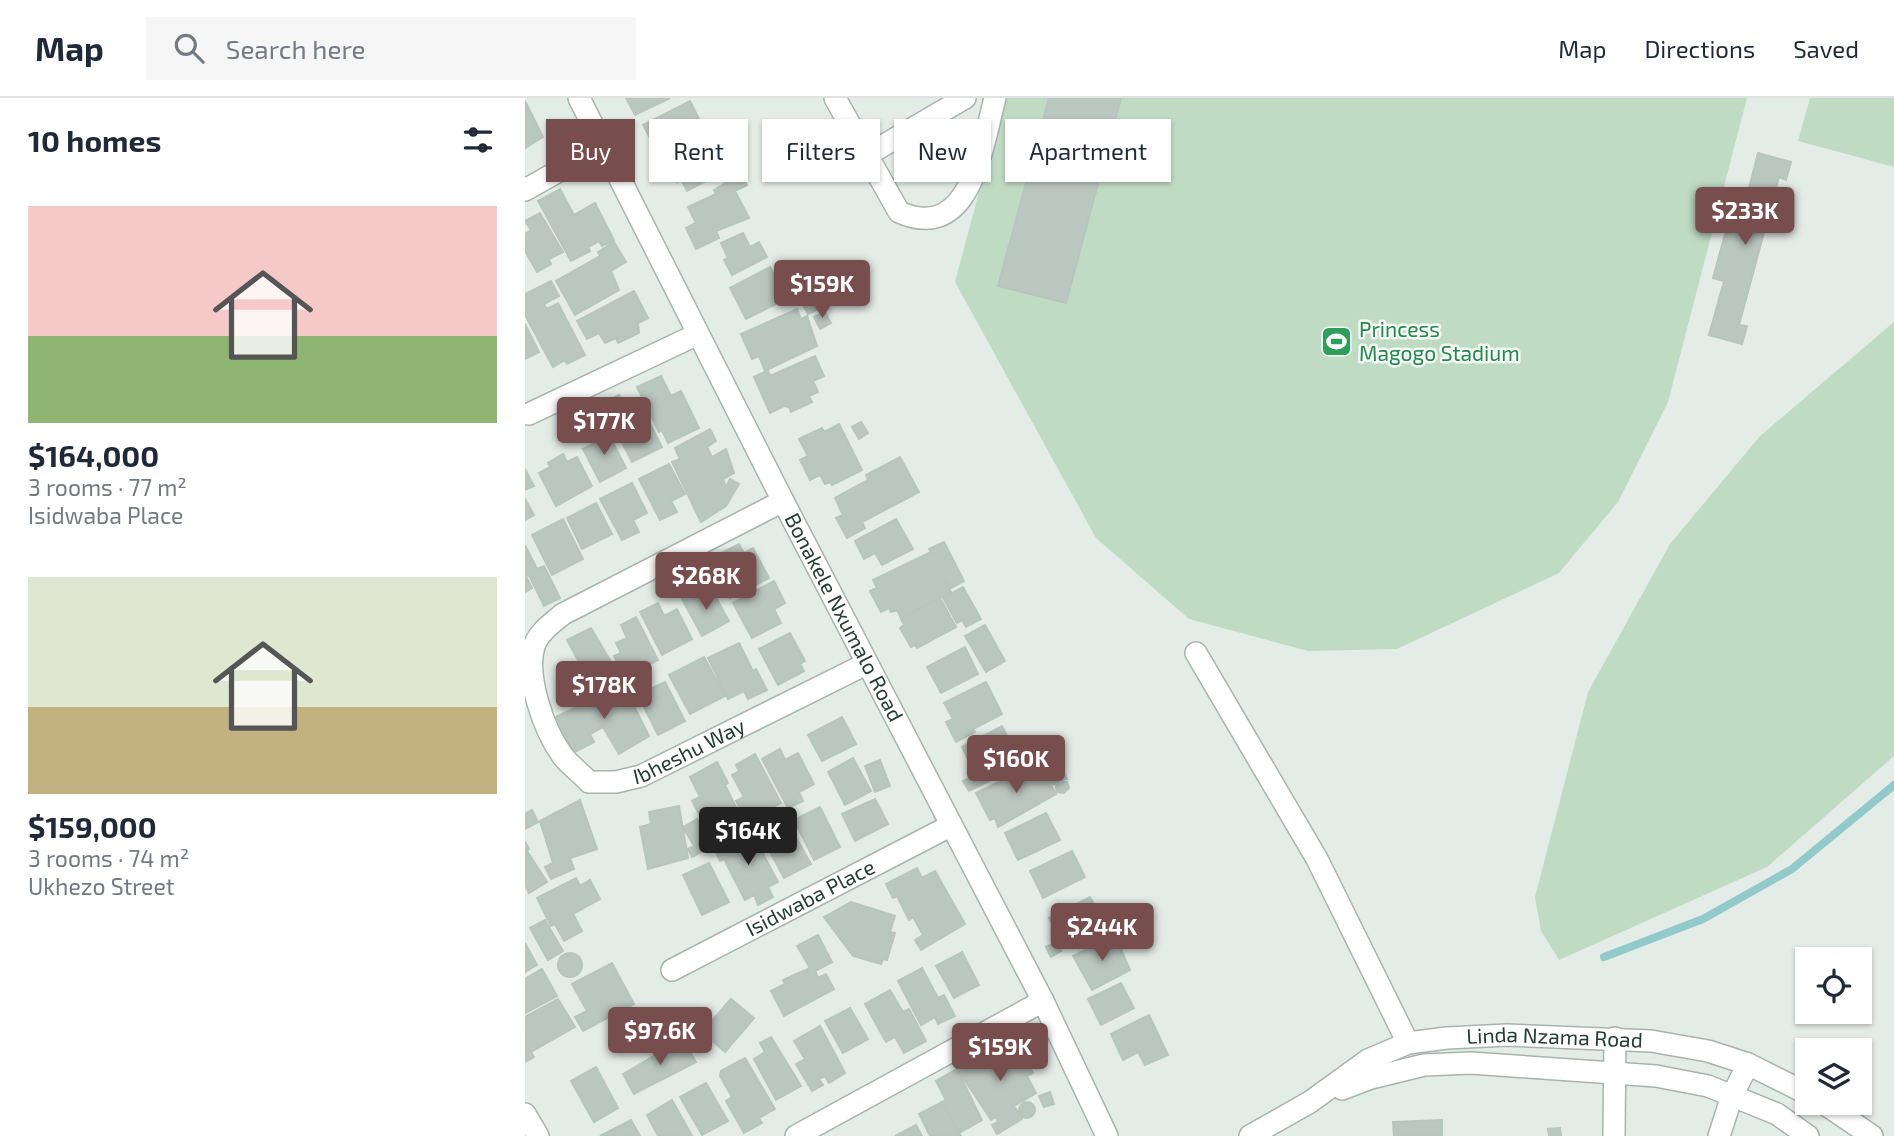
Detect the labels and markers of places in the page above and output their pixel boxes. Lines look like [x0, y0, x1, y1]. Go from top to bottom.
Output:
pin: $233K [1696, 188, 1794, 247]
pin: $159K [773, 260, 871, 320]
place label: Princess Magogo Stadium [1359, 316, 1520, 365]
sports icon: Princess Magogo Stadium [1319, 325, 1353, 359]
pin: $177K [555, 398, 653, 457]
pin: $268K [657, 552, 755, 612]
pin: $178K [555, 662, 653, 721]
pin: $160K [967, 736, 1065, 795]
pin: $164K [699, 808, 797, 867]
pin: $244K [1053, 904, 1151, 963]
pin: $97.6K [603, 1007, 717, 1067]
pin: $159K [951, 1024, 1049, 1083]

